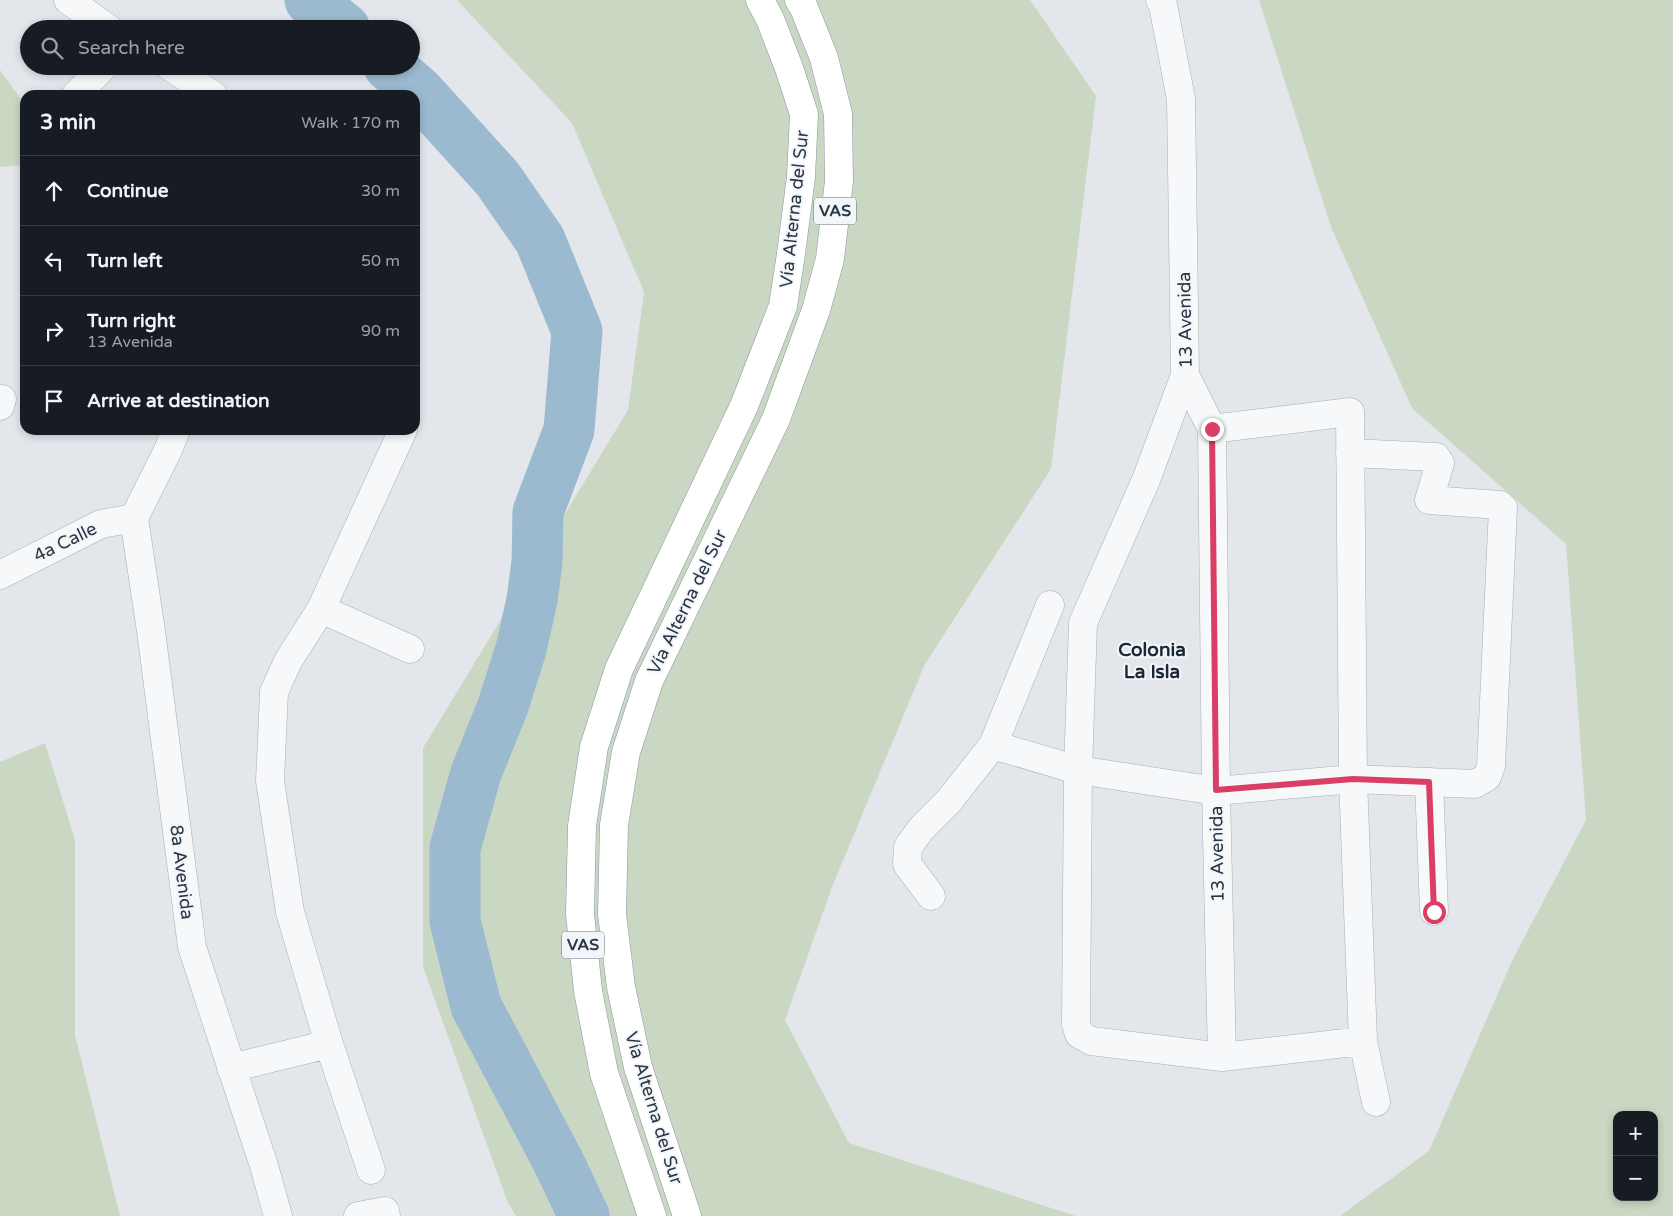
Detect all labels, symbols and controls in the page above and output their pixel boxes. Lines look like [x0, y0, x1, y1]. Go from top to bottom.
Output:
search box [20, 20, 420, 75]
icon: search [38, 34, 66, 62]
text: Search here [78, 37, 185, 59]
text: 3 min [40, 110, 96, 135]
text: Walk · 170 m [301, 113, 400, 133]
street label: Vía Alterna del Sur [775, 129, 813, 289]
icon: ahead [40, 177, 68, 205]
text: Continue [87, 180, 169, 202]
text: 30 m [361, 181, 400, 201]
road number: VAS [814, 198, 856, 225]
icon: left [40, 247, 68, 275]
text: Turn left [87, 250, 163, 272]
text: 50 m [361, 251, 400, 271]
street label: 13 Avenida [1173, 272, 1197, 368]
text: Turn right [87, 310, 175, 332]
icon: right [40, 317, 68, 345]
text: 90 m [361, 321, 400, 341]
text: 13 Avenida [87, 332, 173, 352]
icon: arrive [40, 387, 68, 415]
text: Arrive at destination [87, 390, 270, 412]
route end [1201, 418, 1224, 441]
street label: 4a Calle [30, 517, 100, 567]
street label: Vía Alterna del Sur [642, 526, 732, 678]
district label: Colonia La Isla [1118, 639, 1186, 683]
street label: 13 Avenida [1205, 806, 1229, 902]
street label: 8a Avenida [165, 823, 199, 921]
route start [1423, 901, 1446, 924]
road number: VAS [562, 932, 604, 958]
street label: Vía Alterna del Sur [620, 1029, 688, 1187]
map controls [1613, 1111, 1658, 1201]
button: + [1613, 1111, 1658, 1156]
button: − [1613, 1156, 1658, 1201]

